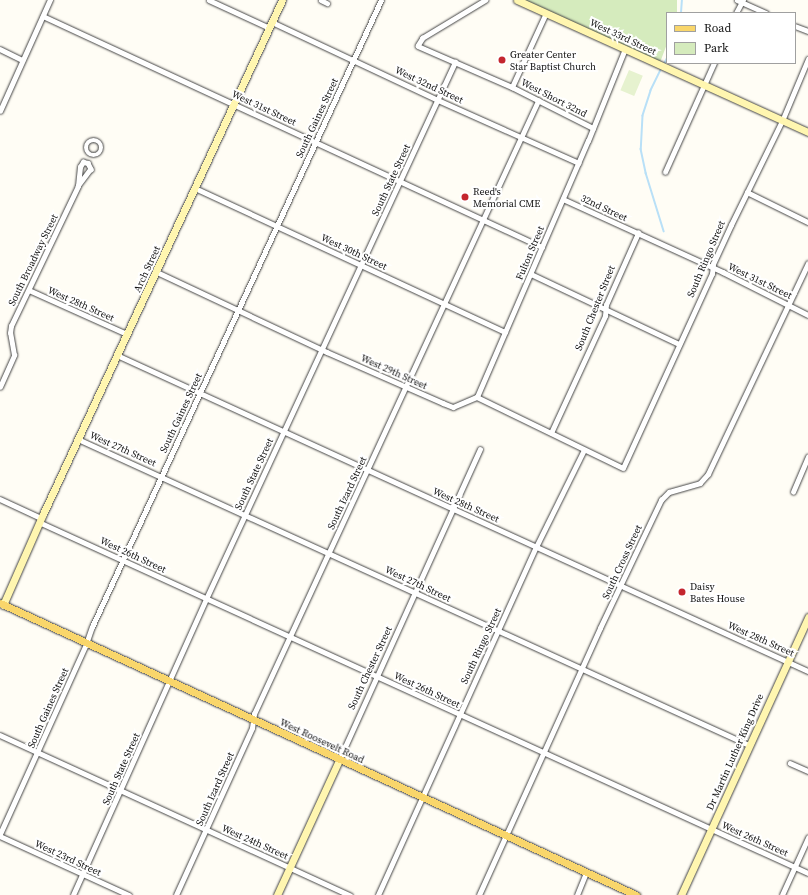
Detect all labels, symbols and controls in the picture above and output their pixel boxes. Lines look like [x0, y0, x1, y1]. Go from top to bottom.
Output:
legend [666, 12, 796, 64]
street label: West 33rd Street [588, 16, 658, 58]
text: Road [704, 20, 731, 36]
text: Park [704, 40, 729, 56]
place label: Greater Center Star Baptist Church [510, 48, 596, 72]
marker: Greater Center Star Baptist Church [497, 55, 507, 65]
street label: West 32nd Street [393, 64, 465, 106]
street label: South Gaines Street [293, 76, 341, 160]
street label: West Short 32nd [519, 76, 589, 120]
street label: West 31st Street [230, 88, 298, 128]
street label: South State Street [369, 142, 413, 218]
place label: Reed's Memorial CME [473, 185, 540, 208]
marker: Reed's Memorial CME [460, 192, 470, 202]
street label: 32nd Street [579, 192, 629, 224]
street label: South Broadway Street [6, 212, 60, 308]
street label: South Ringo Street [684, 219, 728, 299]
street label: Fulton Street [513, 224, 547, 282]
street label: West 30th Street [319, 231, 389, 273]
street label: Arch Street [131, 244, 163, 294]
street label: West 31st Street [726, 260, 794, 302]
street label: South Chester Street [572, 264, 618, 352]
street label: West 28th Street [46, 284, 116, 324]
street label: West 29th Street [359, 352, 429, 392]
street label: South Gaines Street [157, 371, 205, 455]
street label: West 27th Street [88, 429, 158, 469]
street label: South State Street [232, 436, 276, 512]
street label: South Izard Street [325, 455, 369, 531]
street label: West 28th Street [431, 485, 501, 525]
street label: South Cross Street [600, 523, 644, 601]
street label: West 26th Street [98, 534, 168, 576]
street label: West 27th Street [383, 563, 453, 605]
place label: Daisy Bates House [690, 580, 745, 604]
marker: Daisy Bates House [677, 587, 687, 597]
street label: South Ringo Street [458, 606, 504, 686]
street label: West 28th Street [726, 619, 796, 659]
street label: South Chester Street [345, 624, 395, 712]
street label: South Gaines Street [25, 666, 71, 750]
street label: West 26th Street [392, 669, 462, 711]
street label: Dr Martin Luther King Drive [704, 692, 766, 812]
street label: West Roosevelt Road [278, 716, 366, 766]
street label: South State Street [100, 731, 142, 807]
street label: South Izard Street [193, 750, 237, 828]
street label: West 26th Street [720, 819, 790, 859]
street label: West 24th Street [220, 822, 290, 862]
street label: West 23rd Street [33, 837, 103, 879]

